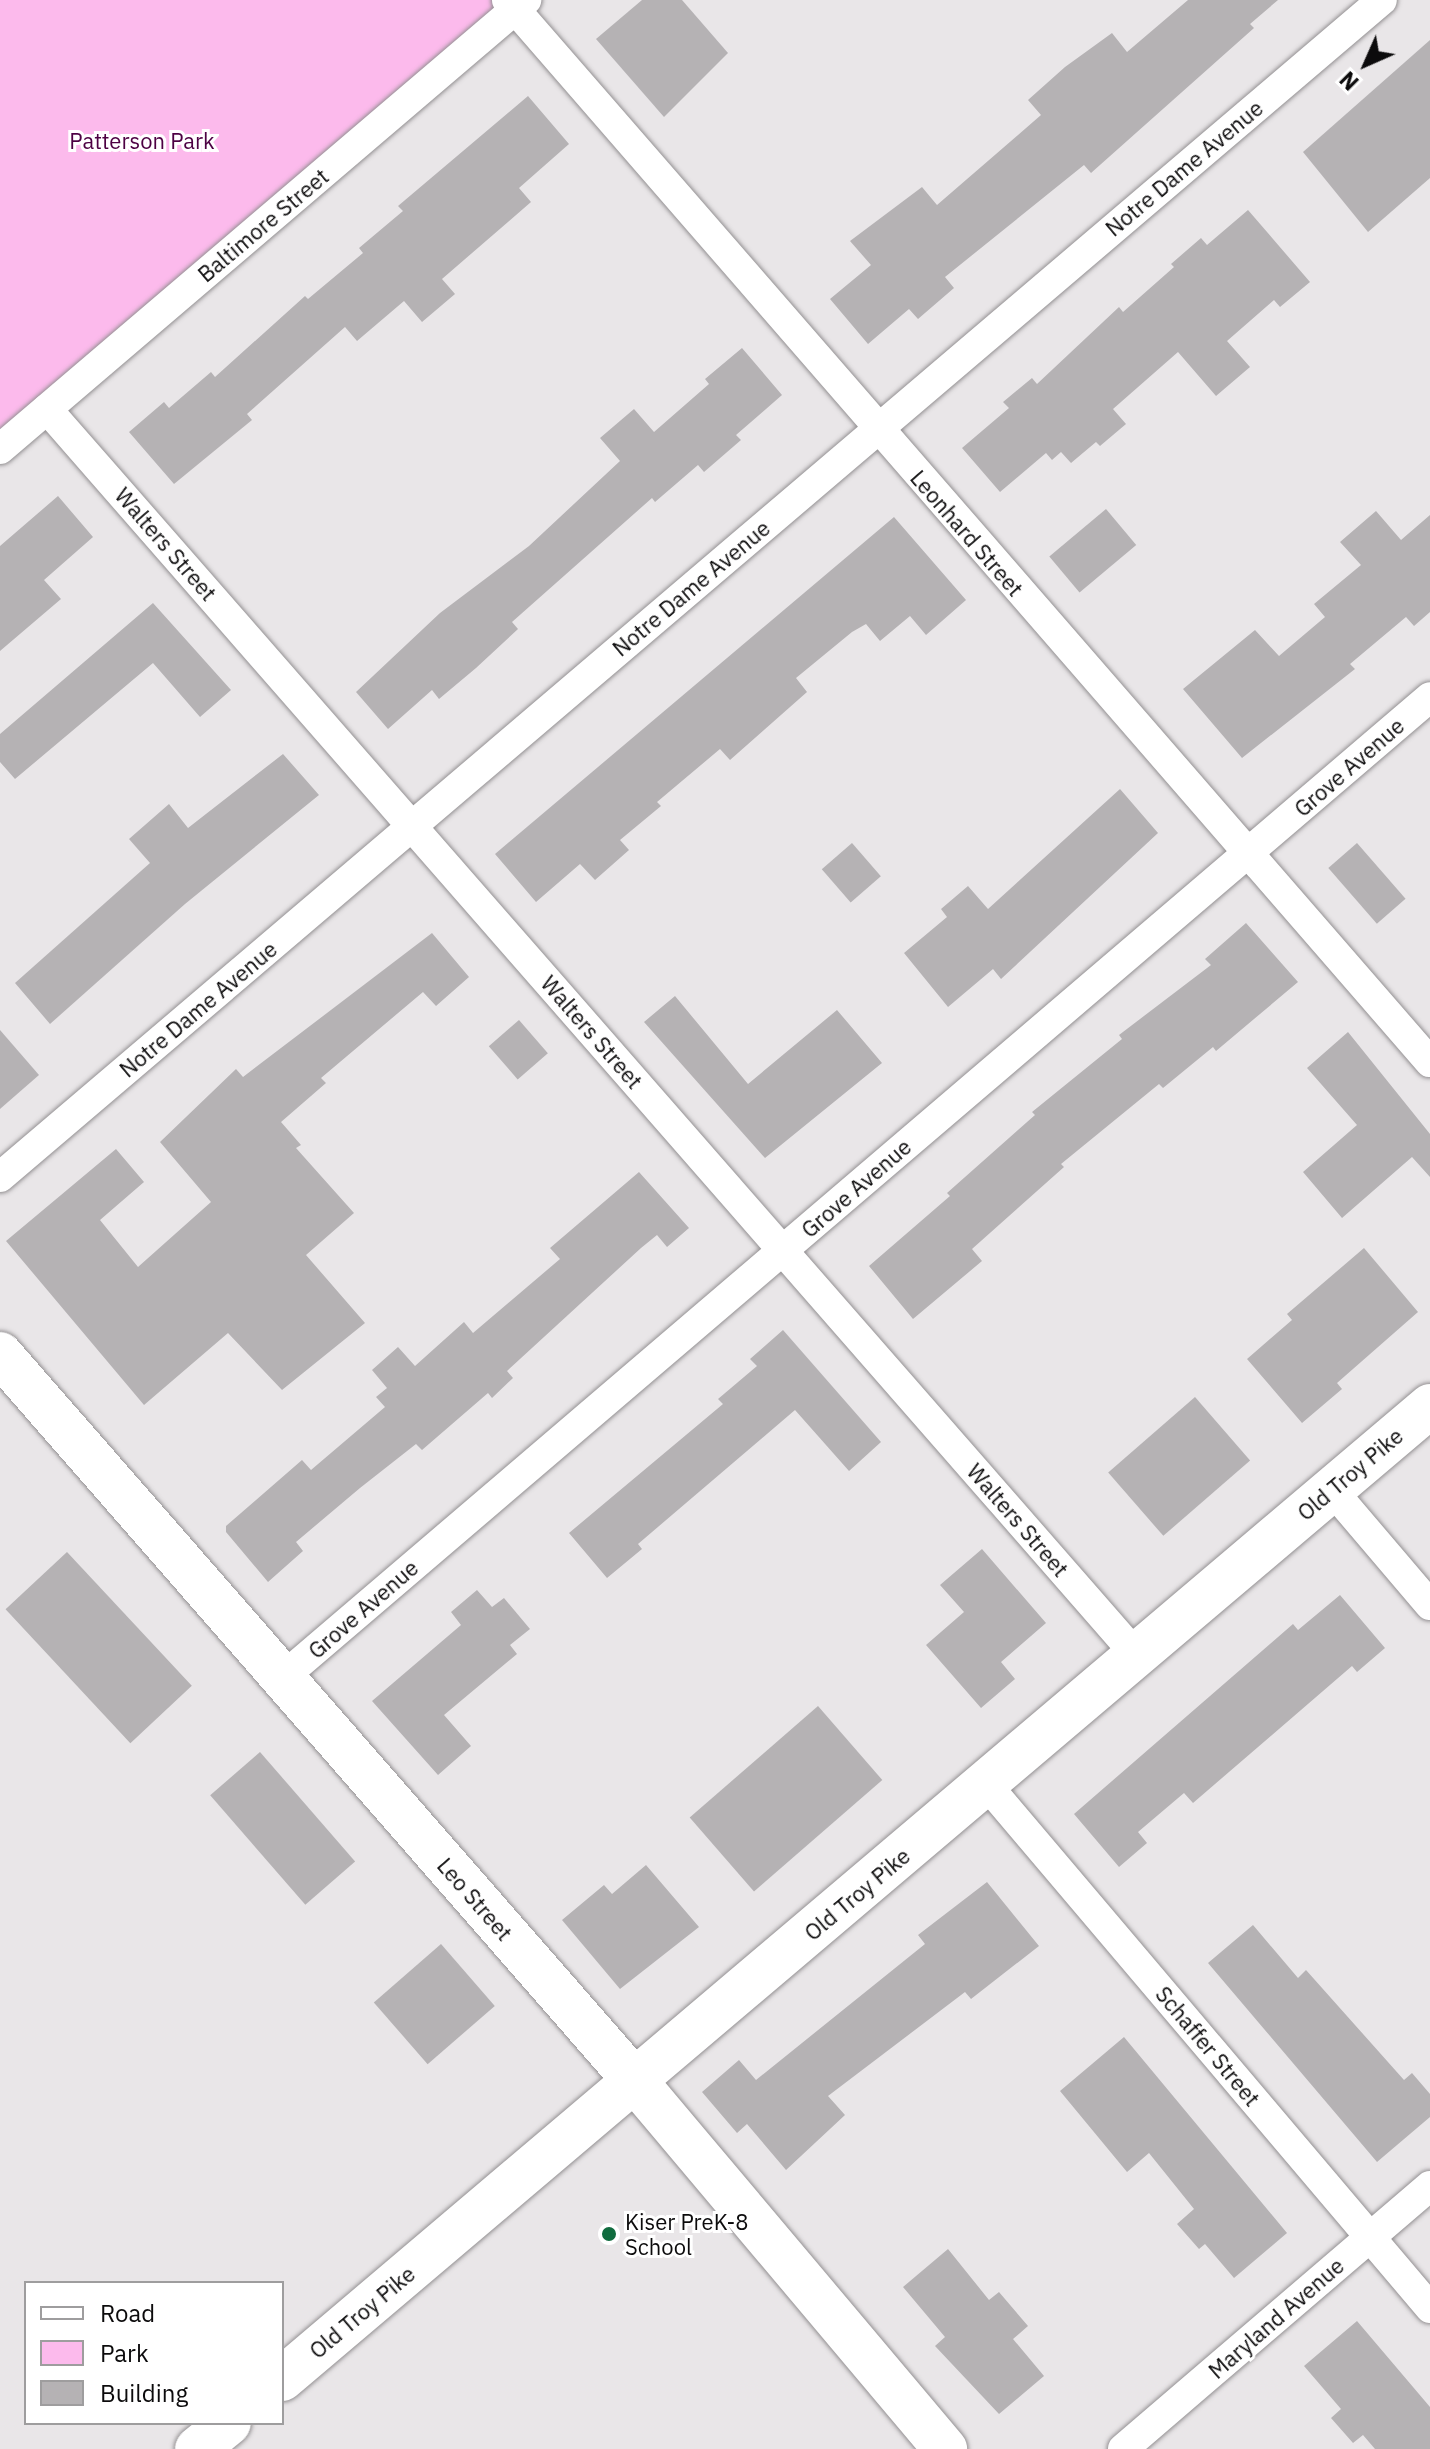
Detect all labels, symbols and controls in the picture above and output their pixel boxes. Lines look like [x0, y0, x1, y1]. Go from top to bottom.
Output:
north arrow [1326, 24, 1406, 104]
text: N [1333, 65, 1365, 97]
street label: Notre Dame Avenue [1100, 94, 1268, 242]
park label: Patterson Park [69, 128, 215, 154]
street label: Baltimore Street [192, 163, 334, 287]
street label: Leonhard Street [905, 465, 1029, 601]
street label: Walters Street [110, 482, 222, 606]
street label: Notre Dame Avenue [607, 514, 775, 662]
street label: Grove Avenue [1289, 712, 1409, 822]
street label: Notre Dame Avenue [114, 935, 282, 1083]
street label: Walters Street [536, 970, 648, 1094]
street label: Grove Avenue [796, 1133, 916, 1243]
street label: Old Troy Pike [1292, 1422, 1408, 1526]
street label: Walters Street [962, 1458, 1074, 1582]
street label: Grove Avenue [303, 1554, 423, 1664]
street label: Old Troy Pike [799, 1842, 915, 1946]
street label: Leo Street [432, 1852, 518, 1946]
street label: Schaffer Street [1150, 1981, 1266, 2111]
place label: Kiser PreK-8 School [625, 2208, 748, 2260]
marker: Kiser PreK-8 School [600, 2225, 618, 2243]
street label: Maryland Avenue [1203, 2252, 1349, 2384]
street label: Old Troy Pike [304, 2260, 420, 2364]
legend [24, 2281, 284, 2425]
text: Road [100, 2297, 155, 2329]
text: Park [100, 2337, 149, 2369]
text: Building [100, 2377, 188, 2409]

